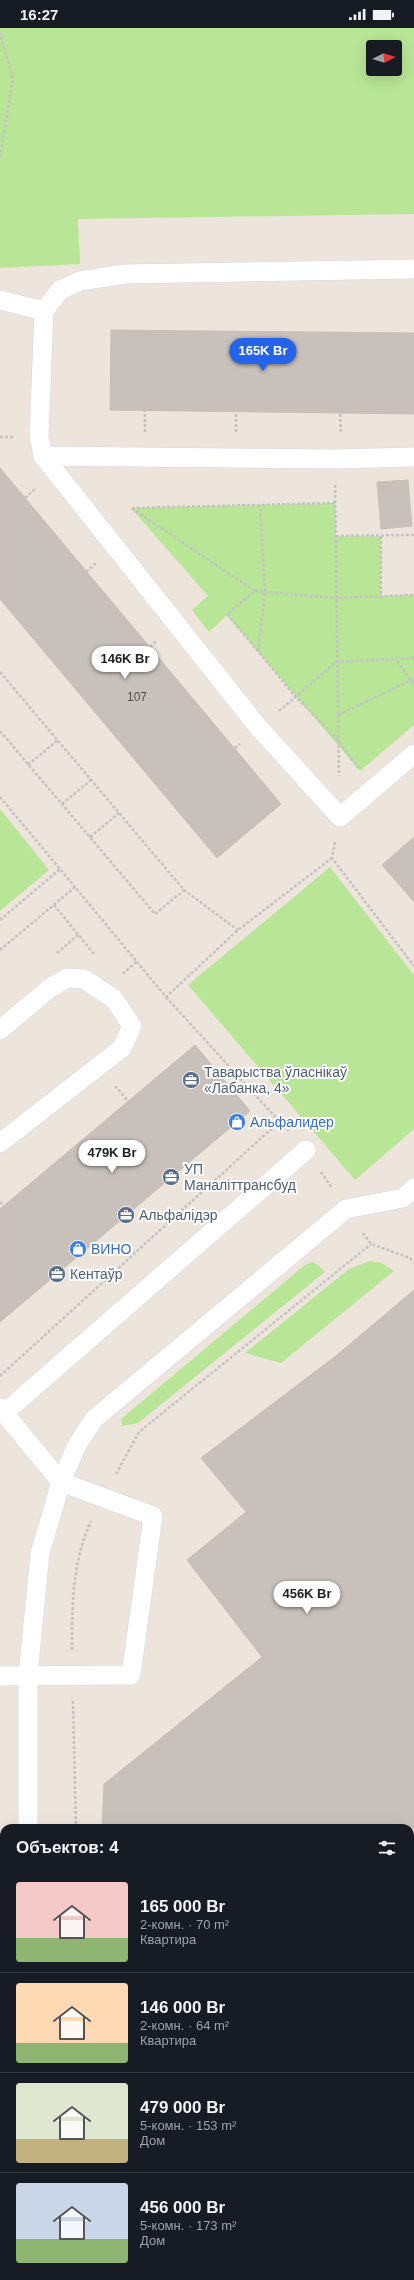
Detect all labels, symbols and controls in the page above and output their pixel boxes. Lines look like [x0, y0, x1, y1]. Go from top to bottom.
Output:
text: 16:27 [20, 6, 58, 23]
north arrow [366, 40, 402, 76]
map controls [366, 40, 402, 76]
pin: 165K Br [226, 338, 300, 372]
text: 165K Br [238, 343, 288, 358]
pin: 146K Br [88, 646, 162, 680]
text: 146K Br [100, 651, 150, 666]
house number: 107 [127, 690, 147, 704]
place label: Таварыства ўласнікаў «Лабанка, 4» [204, 1064, 347, 1096]
office icon: Таварыства ўласнікаў «Лабанка, 4» [181, 1070, 201, 1090]
shop icon: Альфалидер [227, 1112, 247, 1132]
place label: Альфалидер [250, 1114, 334, 1130]
pin: 479K Br [75, 1140, 149, 1174]
text: 479K Br [87, 1145, 137, 1160]
place label: УП Маналіттрансбуд [184, 1161, 296, 1193]
office icon: УП Маналіттрансбуд [161, 1167, 181, 1187]
office icon: Альфалідэр [116, 1205, 136, 1225]
place label: Альфалідэр [139, 1207, 218, 1223]
shop icon: ВИНО [68, 1239, 88, 1259]
place label: ВИНО [91, 1241, 132, 1257]
office icon: Кентаўр [47, 1264, 67, 1284]
place label: Кентаўр [70, 1266, 123, 1282]
pin: 456K Br [270, 1581, 344, 1615]
text: 456K Br [282, 1586, 332, 1601]
icon: filters [376, 1837, 398, 1859]
text: Объектов: 4 [16, 1838, 119, 1857]
text: 165 000 Br [140, 1897, 225, 1916]
icon: home [48, 1898, 96, 1946]
text: 2-комн. · 70 m² [140, 1917, 229, 1932]
text: Квартира [140, 1932, 196, 1947]
text: 146 000 Br [140, 1998, 225, 2017]
icon: home [48, 1999, 96, 2047]
text: 2-комн. · 64 m² [140, 2018, 229, 2033]
text: Квартира [140, 2033, 196, 2048]
text: 479 000 Br [140, 2098, 225, 2117]
icon: home [48, 2099, 96, 2147]
text: 5-комн. · 153 m² [140, 2118, 236, 2133]
text: Дом [140, 2133, 165, 2148]
text: 456 000 Br [140, 2198, 225, 2217]
icon: home [48, 2199, 96, 2247]
text: 5-комн. · 173 m² [140, 2218, 236, 2233]
text: Дом [140, 2233, 165, 2248]

